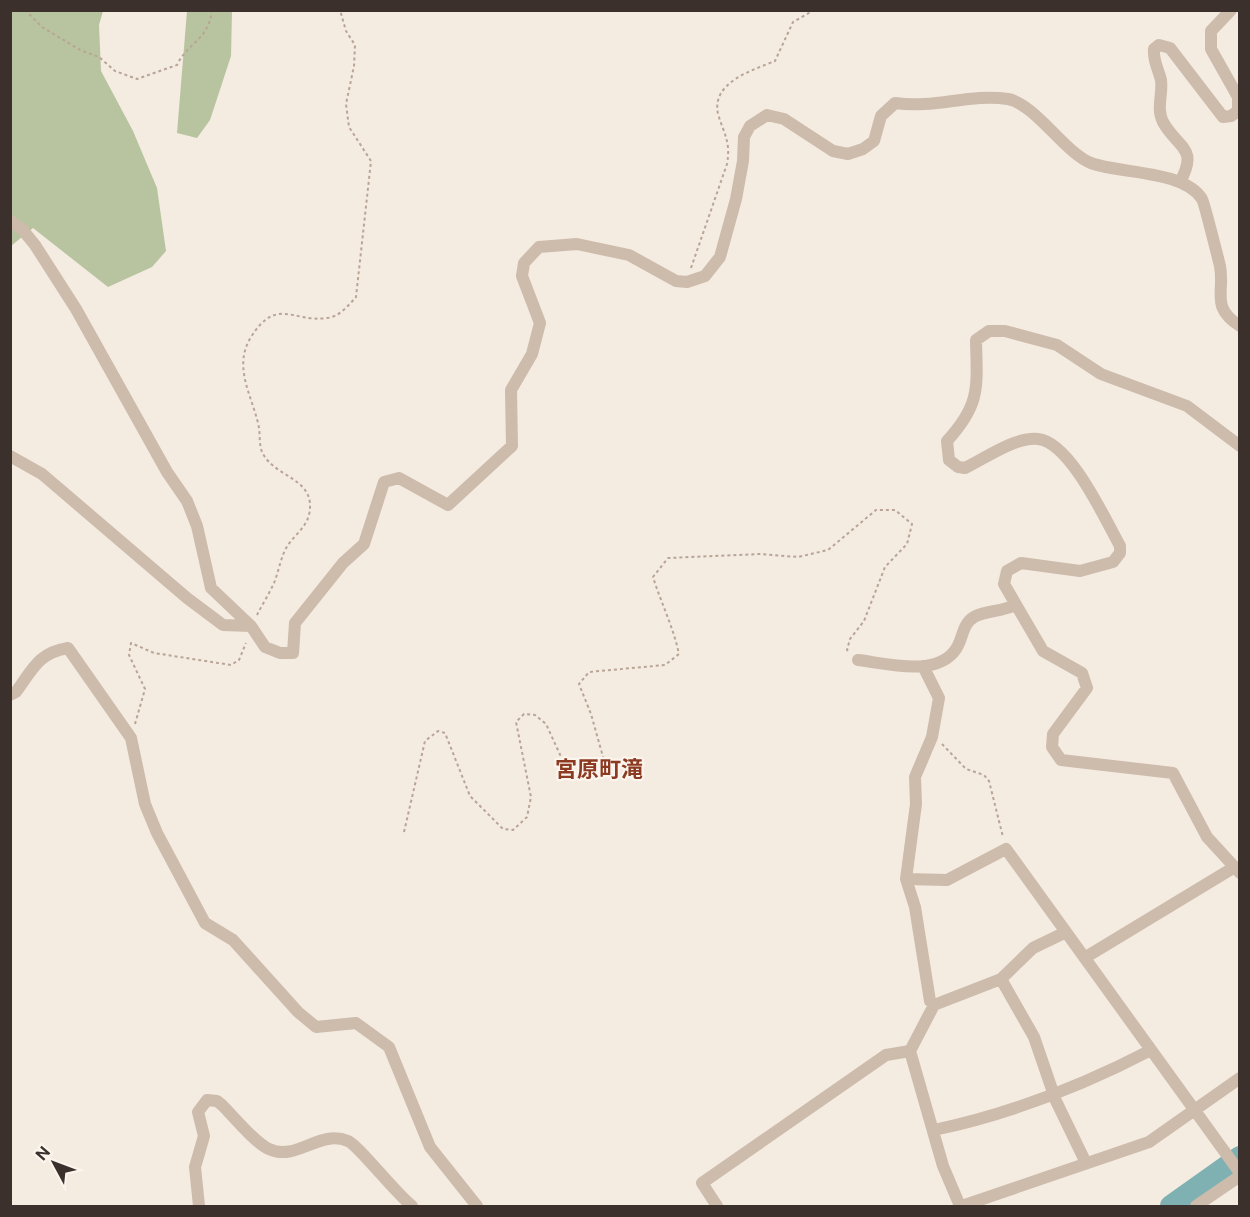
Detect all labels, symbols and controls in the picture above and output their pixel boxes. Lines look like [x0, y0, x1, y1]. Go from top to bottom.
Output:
district label: 宮原町滝 [555, 756, 643, 782]
north arrow [24, 1133, 84, 1193]
text: N [32, 1143, 54, 1164]

